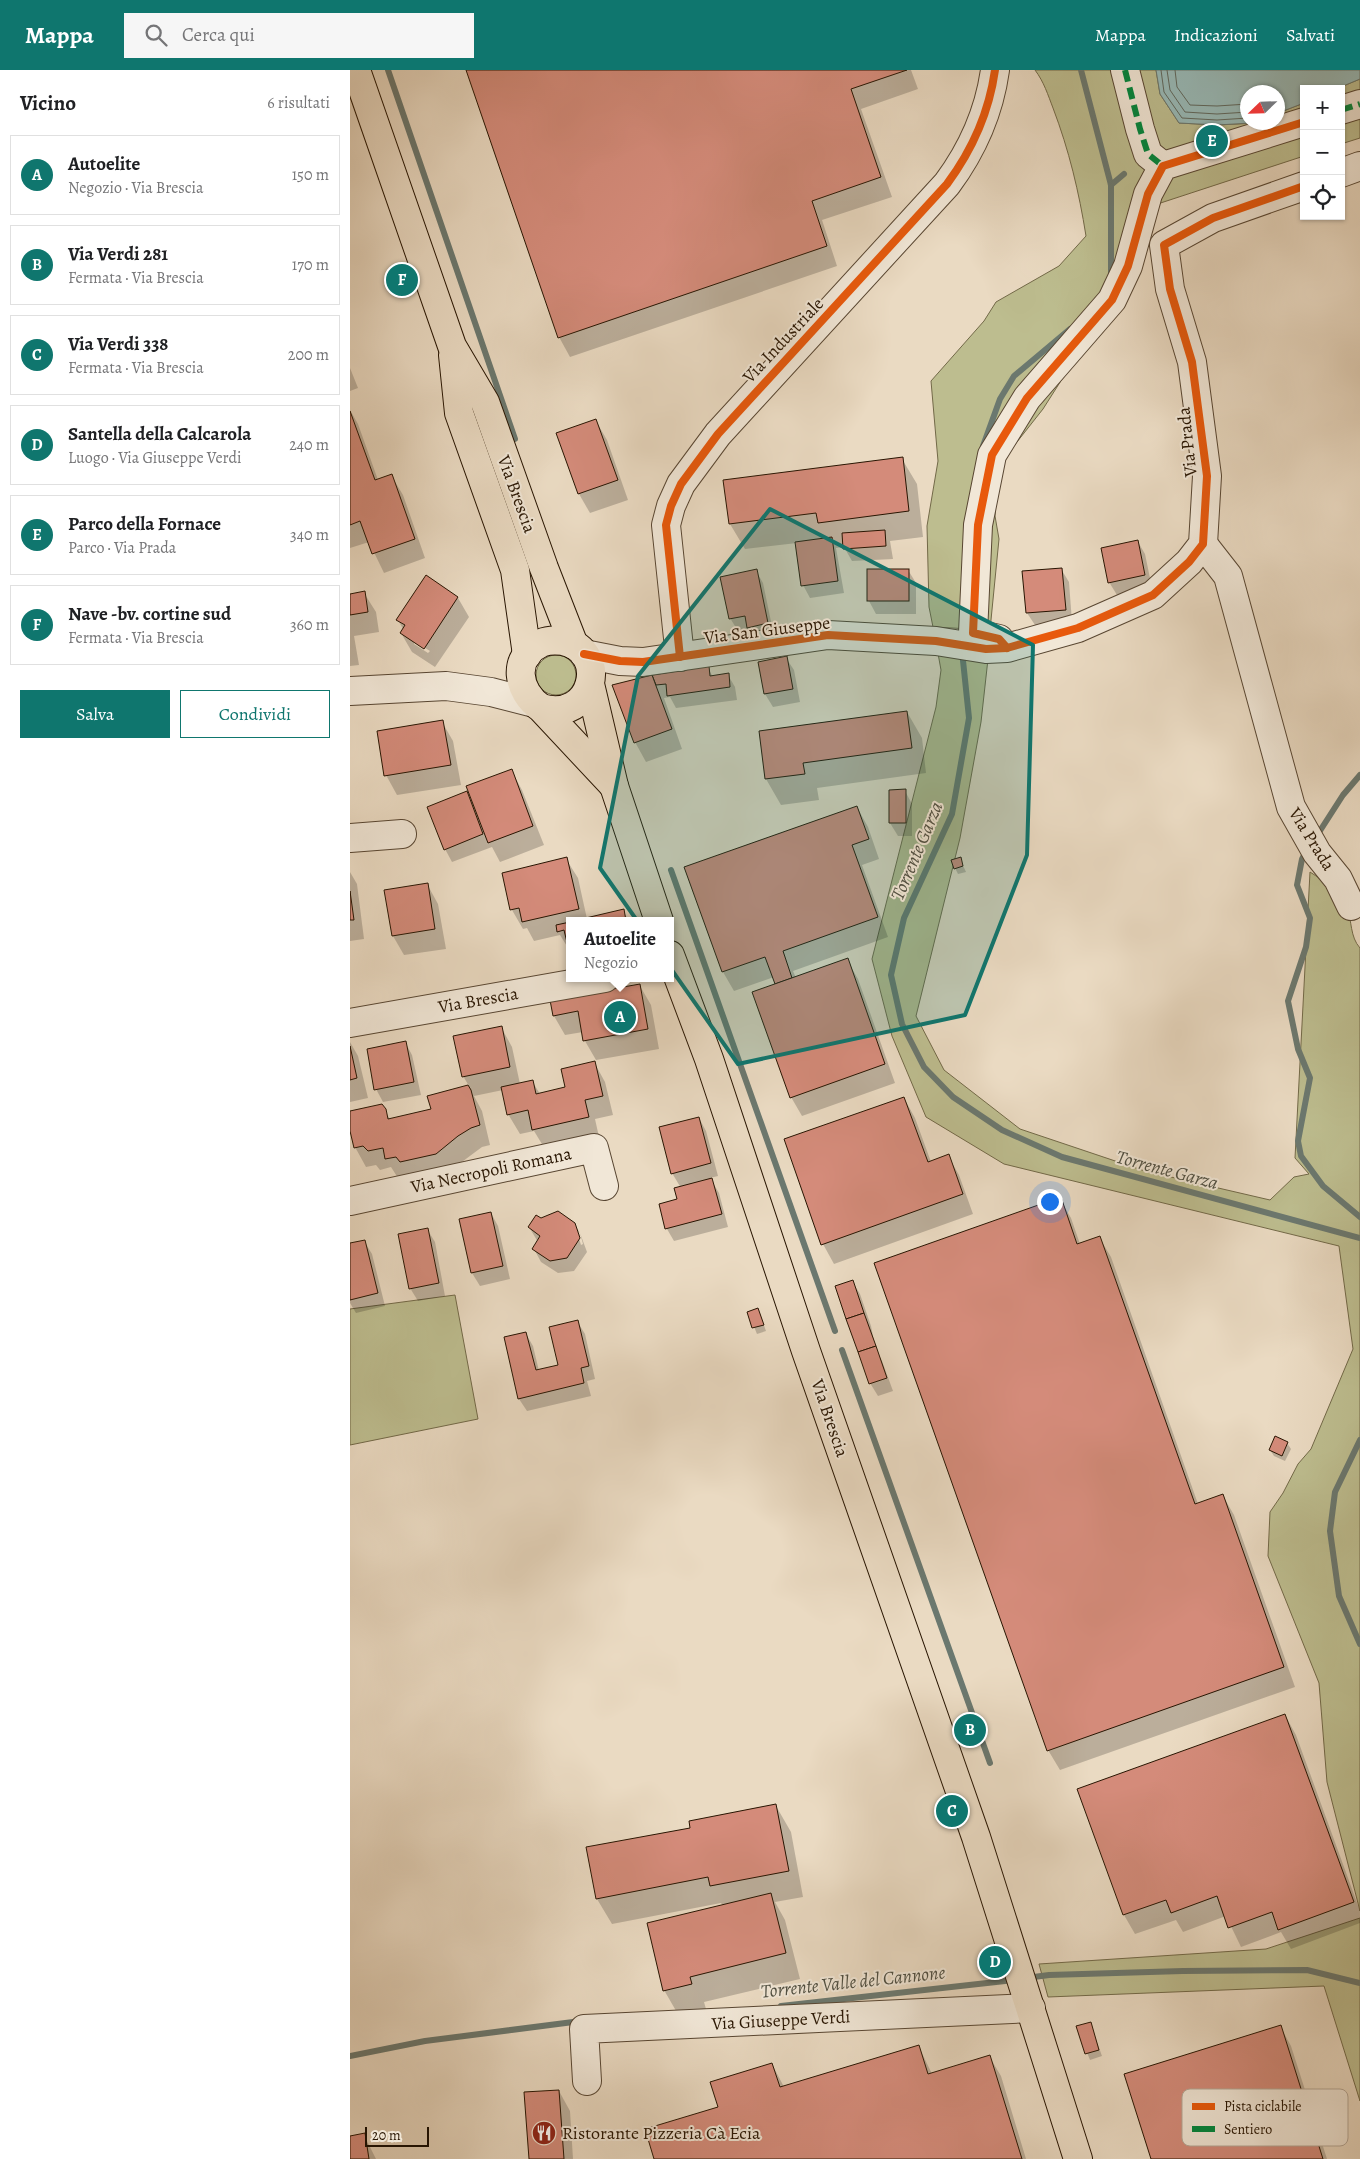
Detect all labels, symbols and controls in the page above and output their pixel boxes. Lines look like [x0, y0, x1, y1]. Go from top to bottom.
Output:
search box [124, 13, 474, 58]
text: Mappa [25, 19, 94, 51]
icon: search [142, 21, 170, 49]
text: Cerca qui [182, 22, 255, 48]
text: Mappa [1095, 23, 1146, 47]
text: Indicazioni [1174, 23, 1258, 47]
text: Salvati [1286, 23, 1335, 47]
north arrow [1240, 85, 1285, 130]
map controls [1300, 85, 1345, 220]
button: + [1300, 85, 1345, 130]
text: Vicino [20, 89, 76, 117]
text: 6 risultati [267, 92, 330, 114]
pin: E [1196, 122, 1228, 160]
button: − [1300, 130, 1345, 175]
text: Autoelite [68, 151, 140, 177]
text: A [32, 164, 42, 186]
text: 150 m [292, 164, 329, 186]
button: locate [1300, 175, 1345, 220]
text: Negozio · Via Brescia [68, 177, 204, 199]
text: Via Verdi 281 [68, 241, 168, 267]
text: B [32, 254, 42, 276]
text: 170 m [292, 254, 329, 276]
pin: F [386, 261, 418, 299]
text: Fermata · Via Brescia [68, 267, 204, 289]
street label: Via Industriale [736, 292, 829, 389]
text: Via Verdi 338 [68, 331, 168, 357]
text: C [32, 344, 42, 366]
text: 200 m [288, 344, 329, 366]
text: Fermata · Via Brescia [68, 357, 204, 379]
street label: Via Prada [1171, 405, 1203, 479]
text: Santella della Calcarola [68, 421, 251, 447]
text: D [31, 434, 43, 456]
text: 240 m [289, 434, 329, 456]
text: Luogo · Via Giuseppe Verdi [68, 447, 242, 469]
street label: Via Brescia [492, 451, 542, 537]
text: Parco della Fornace [68, 511, 221, 537]
text: E [32, 524, 42, 546]
text: 340 m [290, 524, 329, 546]
text: Parco · Via Prada [68, 537, 176, 559]
text: Nave -bv. cortine sud [68, 601, 231, 627]
street label: Via San Giuseppe [701, 610, 832, 650]
text: F [33, 614, 41, 636]
text: 360 m [290, 614, 329, 636]
text: Fermata · Via Brescia [68, 627, 204, 649]
button: Salva [20, 690, 170, 738]
button: Condividi [180, 690, 330, 738]
water label: Torrente Garza [885, 798, 949, 904]
street label: Via Prada [1283, 802, 1341, 876]
popup [566, 917, 674, 982]
text: Autoelite [584, 926, 656, 952]
text: Negozio [584, 952, 638, 974]
street label: Via Brescia [435, 981, 521, 1019]
pin: A [604, 998, 636, 1036]
street label: Via Necropoli Romana [407, 1141, 574, 1199]
water label: Torrente Garza [1113, 1144, 1221, 1196]
your location [1037, 1189, 1063, 1215]
street label: Via Brescia [805, 1375, 855, 1461]
pin: B [954, 1711, 986, 1749]
pin: C [936, 1792, 968, 1830]
pin: D [979, 1943, 1011, 1981]
water label: Torrente Valle del Cannone [760, 1959, 947, 2005]
street label: Via Giuseppe Verdi [710, 2004, 851, 2036]
legend [1182, 2089, 1348, 2146]
text: Pista ciclabile [1224, 2097, 1302, 2116]
restaurant icon: Ristorante Pizzeria Cà Ecia [531, 2120, 557, 2146]
text: Sentiero [1224, 2120, 1272, 2139]
place label: Ristorante Pizzeria Cà Ecia [562, 2121, 761, 2145]
scale bar [365, 2124, 429, 2147]
text: 20 m [372, 2126, 401, 2145]

